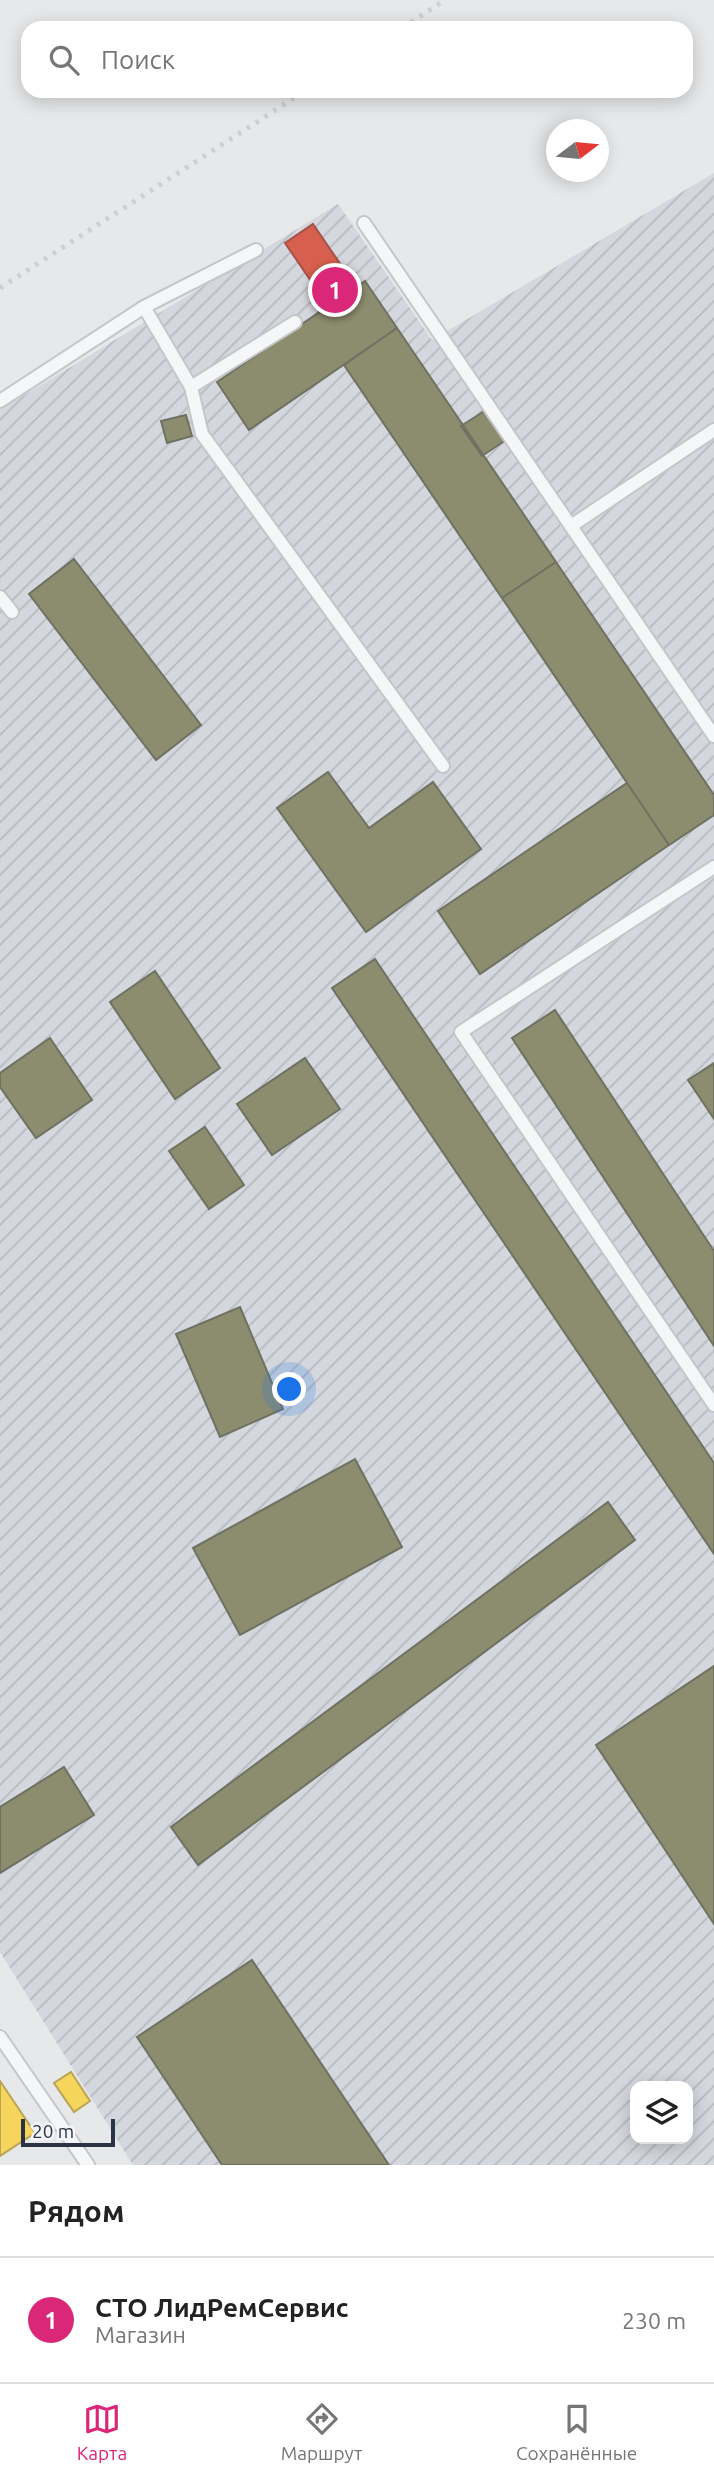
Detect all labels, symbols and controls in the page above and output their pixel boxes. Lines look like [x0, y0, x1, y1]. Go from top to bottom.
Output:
search box [21, 21, 693, 98]
icon: search [45, 41, 83, 79]
text: Поиск [101, 45, 175, 74]
north arrow [546, 119, 609, 182]
pin: 1 [312, 264, 358, 316]
your location [272, 1372, 306, 1406]
map controls [630, 2081, 693, 2144]
button: layers [630, 2081, 693, 2144]
scale bar [21, 2116, 116, 2148]
text: 20 m [32, 2120, 74, 2142]
text: Рядом [28, 2194, 124, 2228]
text: СТО ЛидРемСервис [95, 2293, 349, 2322]
text: 1 [45, 2308, 57, 2333]
text: 230 m [622, 2308, 686, 2333]
text: Магазин [95, 2322, 186, 2347]
tab: Карта [77, 2400, 127, 2464]
tab: Маршрут [281, 2400, 363, 2464]
tab: Сохранённые [516, 2400, 637, 2464]

